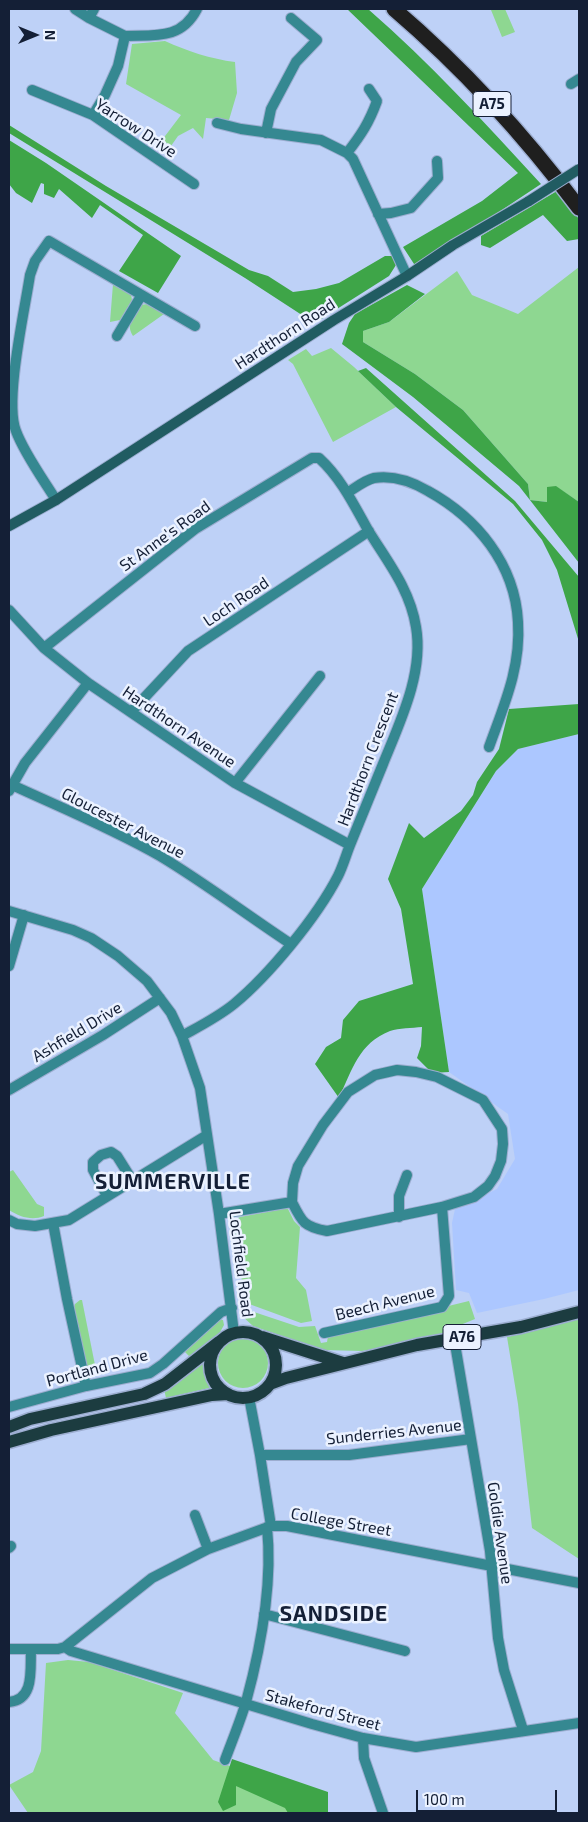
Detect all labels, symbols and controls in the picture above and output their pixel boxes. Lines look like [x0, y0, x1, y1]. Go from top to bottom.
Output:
north arrow [10, 10, 60, 60]
text: N [42, 30, 59, 40]
road number: A75 [473, 92, 511, 116]
street label: Yarrow Drive [92, 95, 180, 161]
street label: Hardthorn Road [231, 294, 339, 374]
street label: St Anne's Road [116, 497, 214, 575]
street label: Loch Road [200, 573, 272, 631]
street label: Hardthorn Avenue [119, 682, 239, 772]
street label: Hardthorn Crescent [334, 689, 402, 829]
street label: Gloucester Avenue [58, 784, 188, 862]
street label: Ashfield Drive [29, 998, 125, 1066]
district label: SUMMERVILLE [94, 1169, 252, 1195]
street label: Lochfield Road [225, 1210, 257, 1318]
street label: Beech Avenue [333, 1281, 437, 1325]
road number: A76 [443, 1324, 481, 1350]
street label: Portland Drive [44, 1345, 150, 1391]
street label: Sunderries Avenue [325, 1415, 463, 1449]
street label: Goldie Avenue [483, 1481, 517, 1585]
street label: College Street [289, 1504, 393, 1540]
district label: SANDSIDE [279, 1601, 389, 1627]
street label: Stakeford Street [263, 1685, 383, 1735]
scale bar [418, 1780, 559, 1812]
text: 100 m [424, 1790, 465, 1808]

